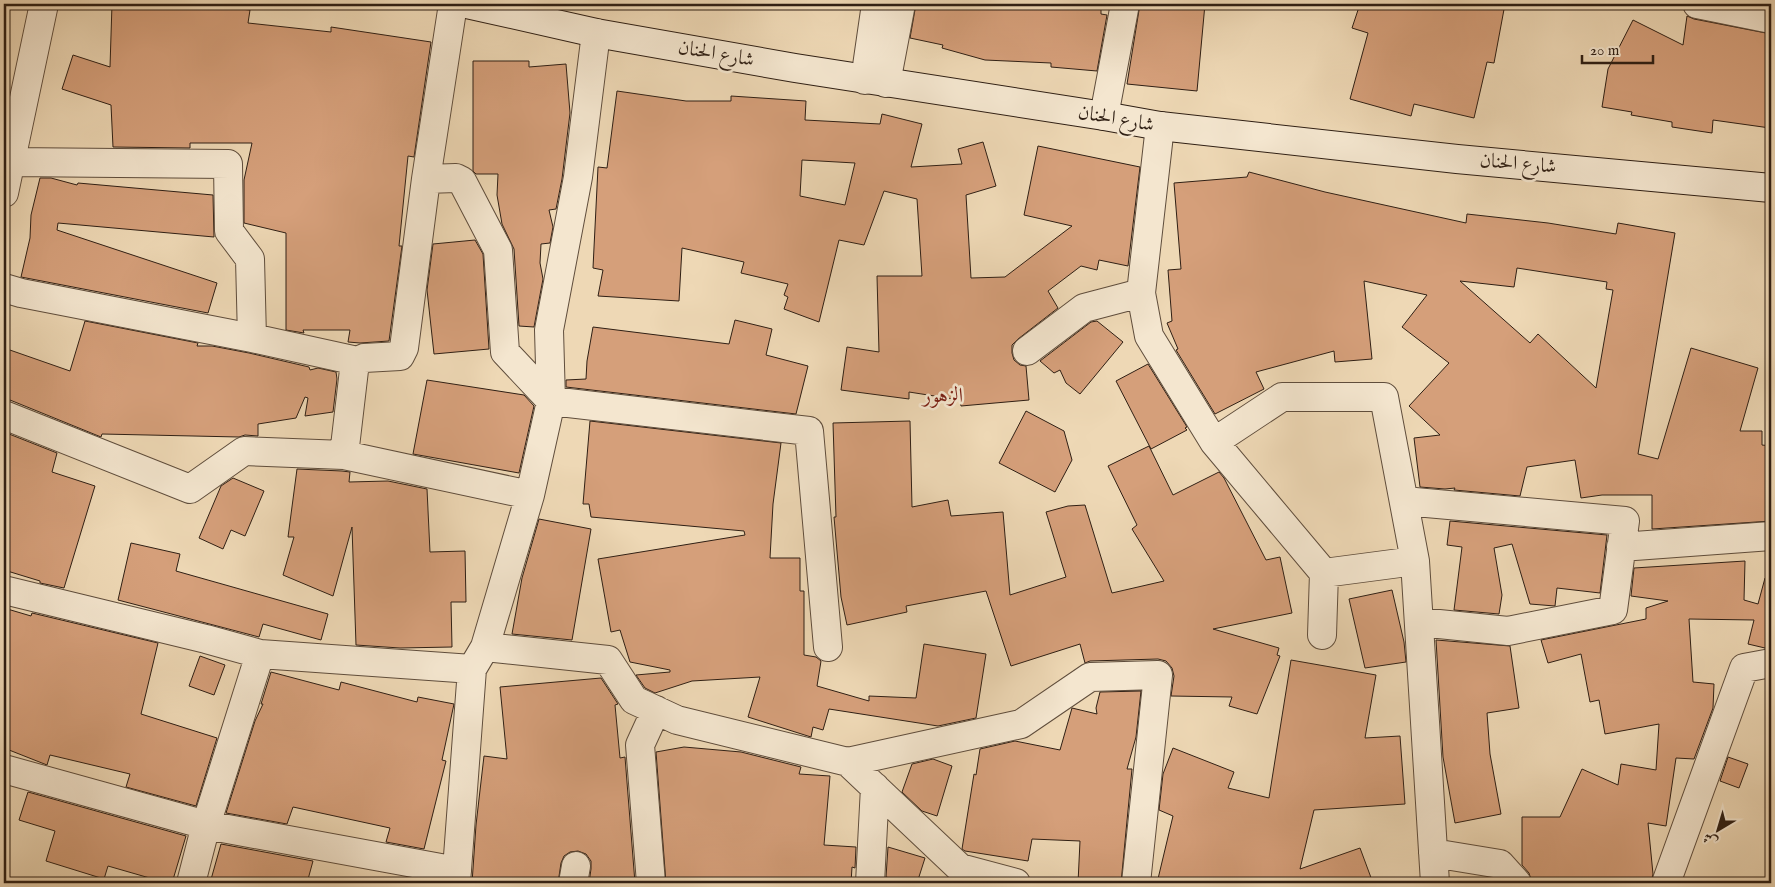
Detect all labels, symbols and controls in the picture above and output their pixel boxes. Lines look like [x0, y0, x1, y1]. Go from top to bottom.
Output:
scale bar [1582, 32, 1654, 64]
street label: شارع الحنان [675, 35, 756, 77]
text: 20 m [1590, 41, 1620, 60]
street label: شارع الحنان [1075, 100, 1156, 142]
street label: شارع الحنان [1478, 148, 1557, 184]
district label: الزهور [921, 383, 963, 410]
north arrow [1692, 804, 1742, 854]
text: ش [1700, 828, 1722, 851]

